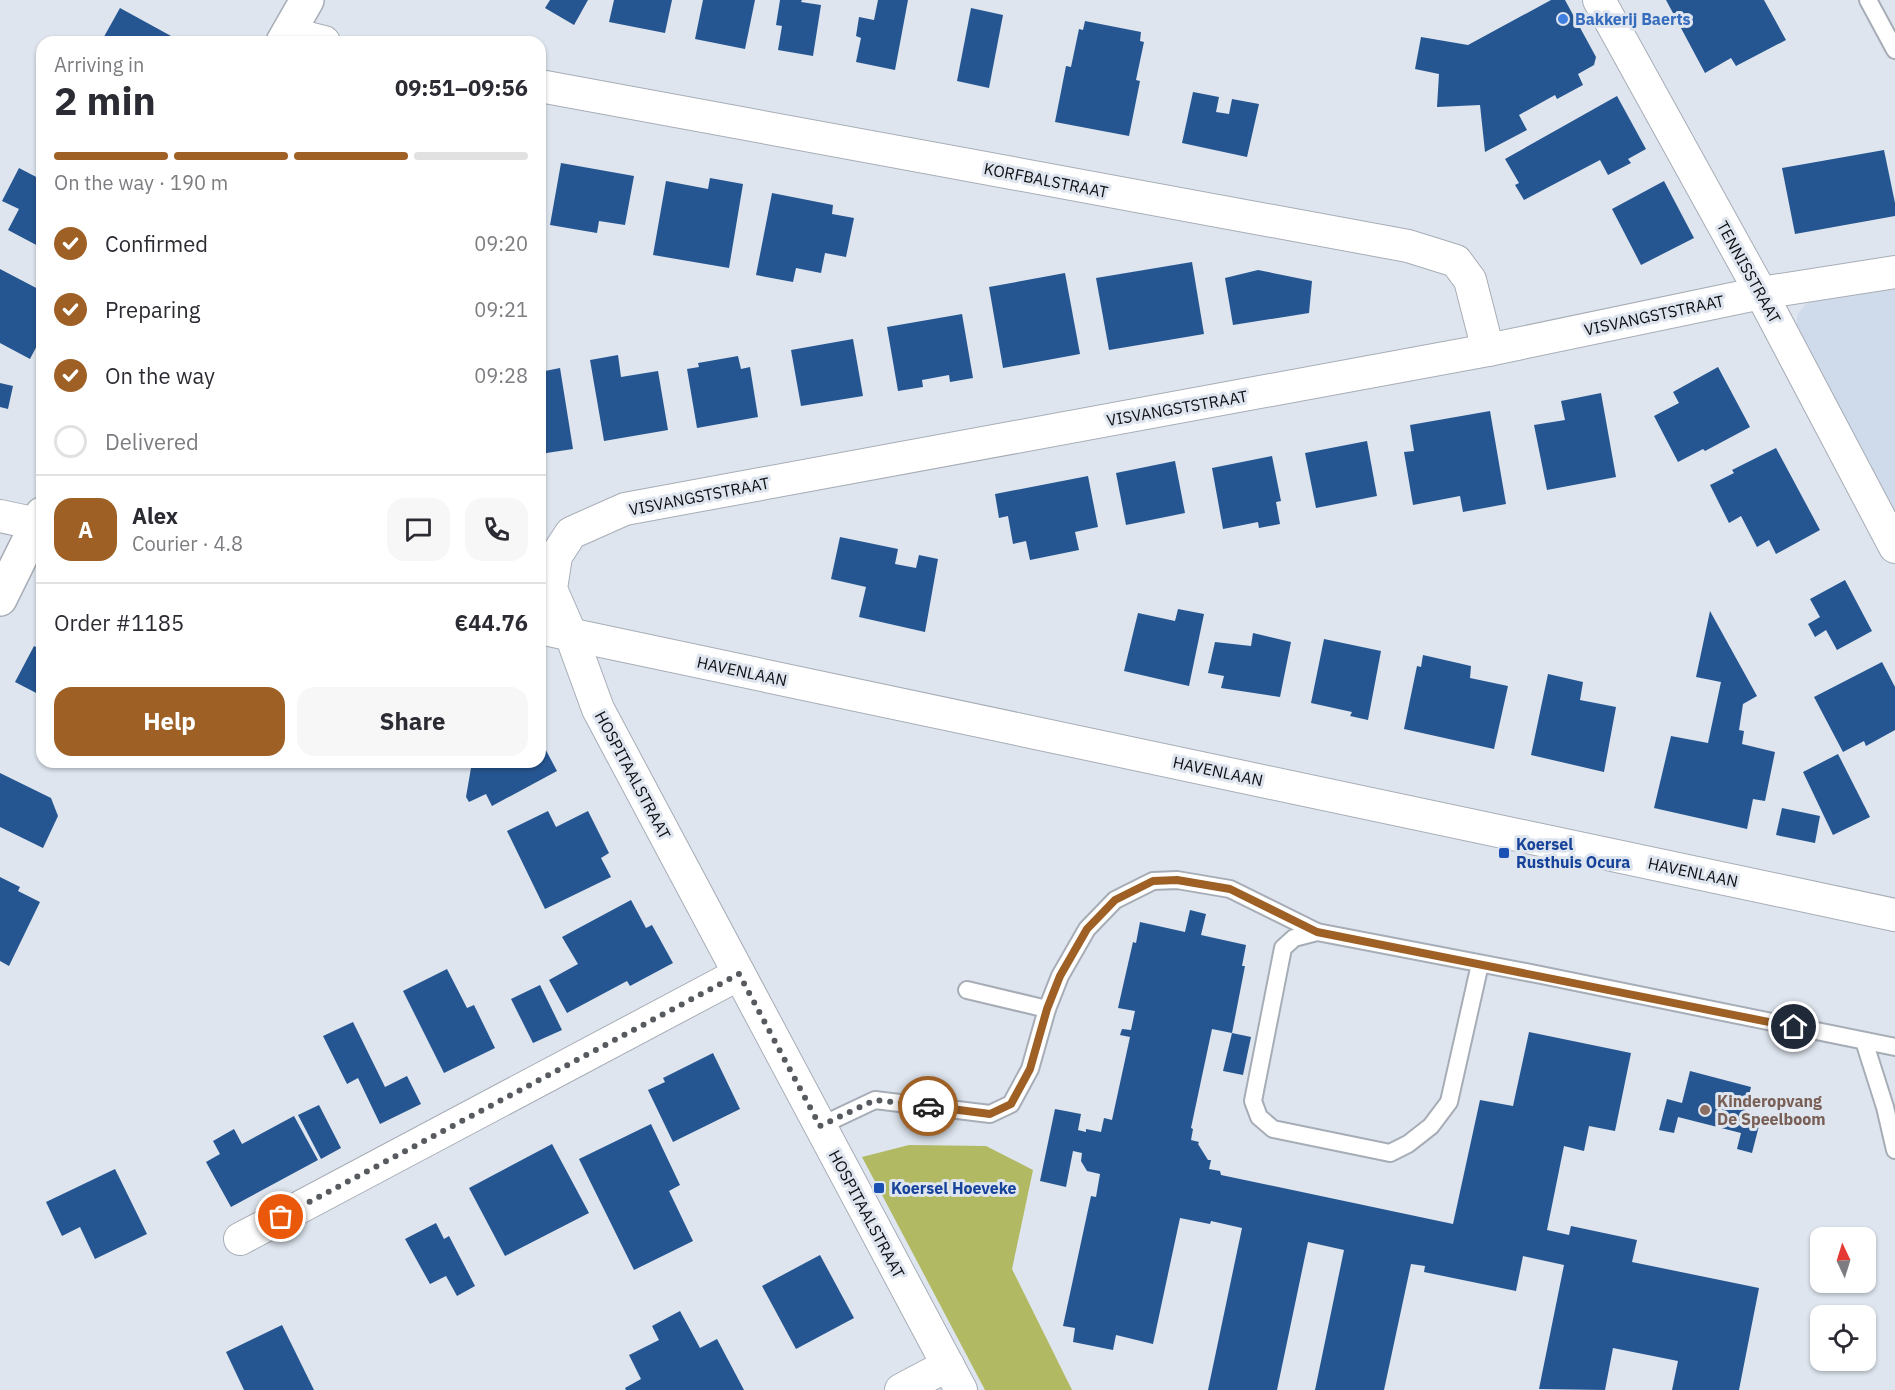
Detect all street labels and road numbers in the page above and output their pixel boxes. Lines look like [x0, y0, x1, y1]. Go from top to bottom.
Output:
street label: KORFBALSTRAAT [982, 158, 1110, 202]
street label: TENNISSTRAAT [1713, 217, 1785, 327]
street label: VISVANGSTSTRAAT [1582, 290, 1726, 340]
street label: VISVANGSTSTRAAT [1105, 386, 1249, 430]
street label: VISVANGSTSTRAAT [627, 473, 771, 519]
street label: HAVENLAAN [695, 652, 789, 690]
street label: HOSPITAALSTRAAT [591, 708, 675, 842]
street label: HAVENLAAN [1171, 752, 1265, 790]
street label: HAVENLAAN [1646, 853, 1740, 891]
street label: HOSPITAALSTRAAT [825, 1147, 909, 1281]

